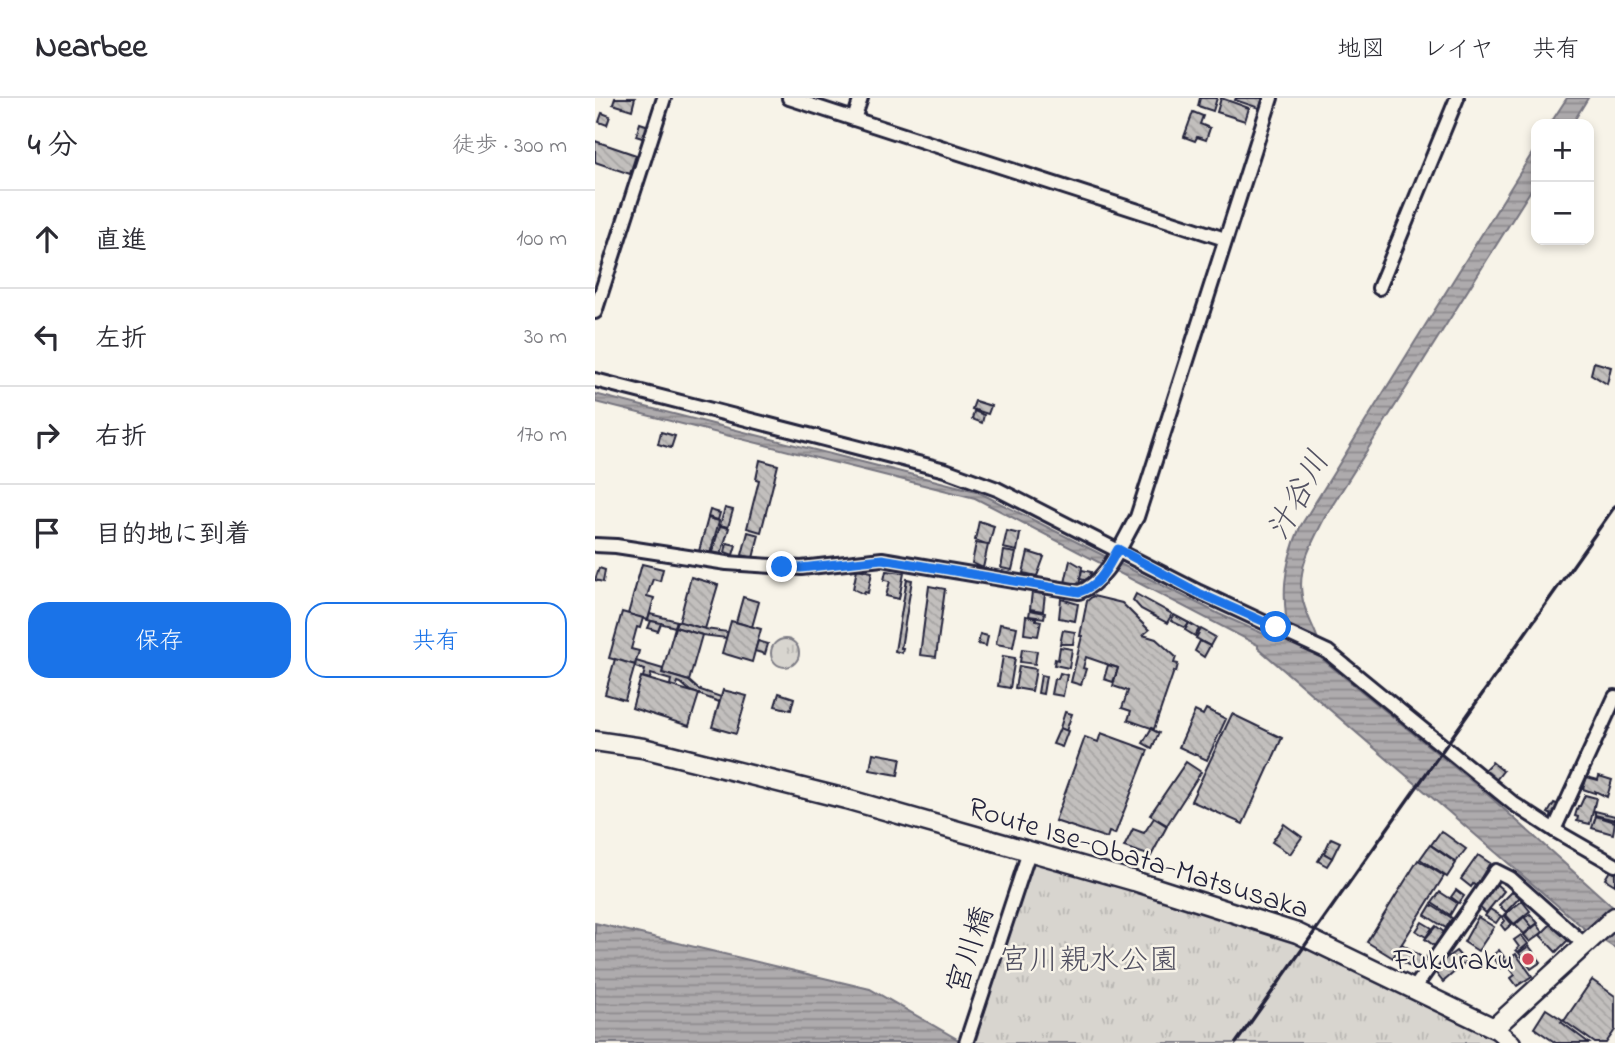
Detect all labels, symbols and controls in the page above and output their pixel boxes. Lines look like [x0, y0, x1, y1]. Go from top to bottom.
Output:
text: Nearbee [35, 24, 147, 72]
text: 地図 [1337, 33, 1385, 68]
text: レイヤ [1423, 33, 1494, 68]
text: 共有 [1532, 33, 1580, 68]
map controls [1531, 119, 1594, 245]
button: + [1531, 119, 1594, 182]
text: 4 分 [28, 125, 78, 169]
text: 徒歩 · 300 m [452, 130, 567, 163]
button: − [1531, 182, 1594, 245]
icon: ahead [28, 220, 66, 258]
text: 直進 [95, 223, 147, 261]
text: 100 m [516, 223, 567, 256]
icon: left [28, 318, 66, 356]
text: 左折 [95, 321, 147, 359]
text: 30 m [524, 321, 567, 354]
icon: right [28, 416, 66, 454]
text: 右折 [95, 419, 147, 457]
text: 170 m [517, 419, 567, 452]
water label: 汁谷川 [1257, 443, 1343, 550]
icon: arrive [28, 514, 66, 552]
text: 目的地に到着 [95, 517, 251, 555]
route end [766, 551, 797, 582]
button: 保存 [28, 602, 291, 678]
button: 共有 [305, 602, 567, 678]
route start [1260, 611, 1291, 642]
street label: Route Ise-Obata-Matsusaka [962, 787, 1314, 933]
street label: 宮川橋 [937, 901, 1007, 1001]
park label: 宮川親水公園 [999, 940, 1179, 984]
place label: Fukuraku [1393, 940, 1514, 984]
marker: Fukuraku [1520, 951, 1536, 967]

